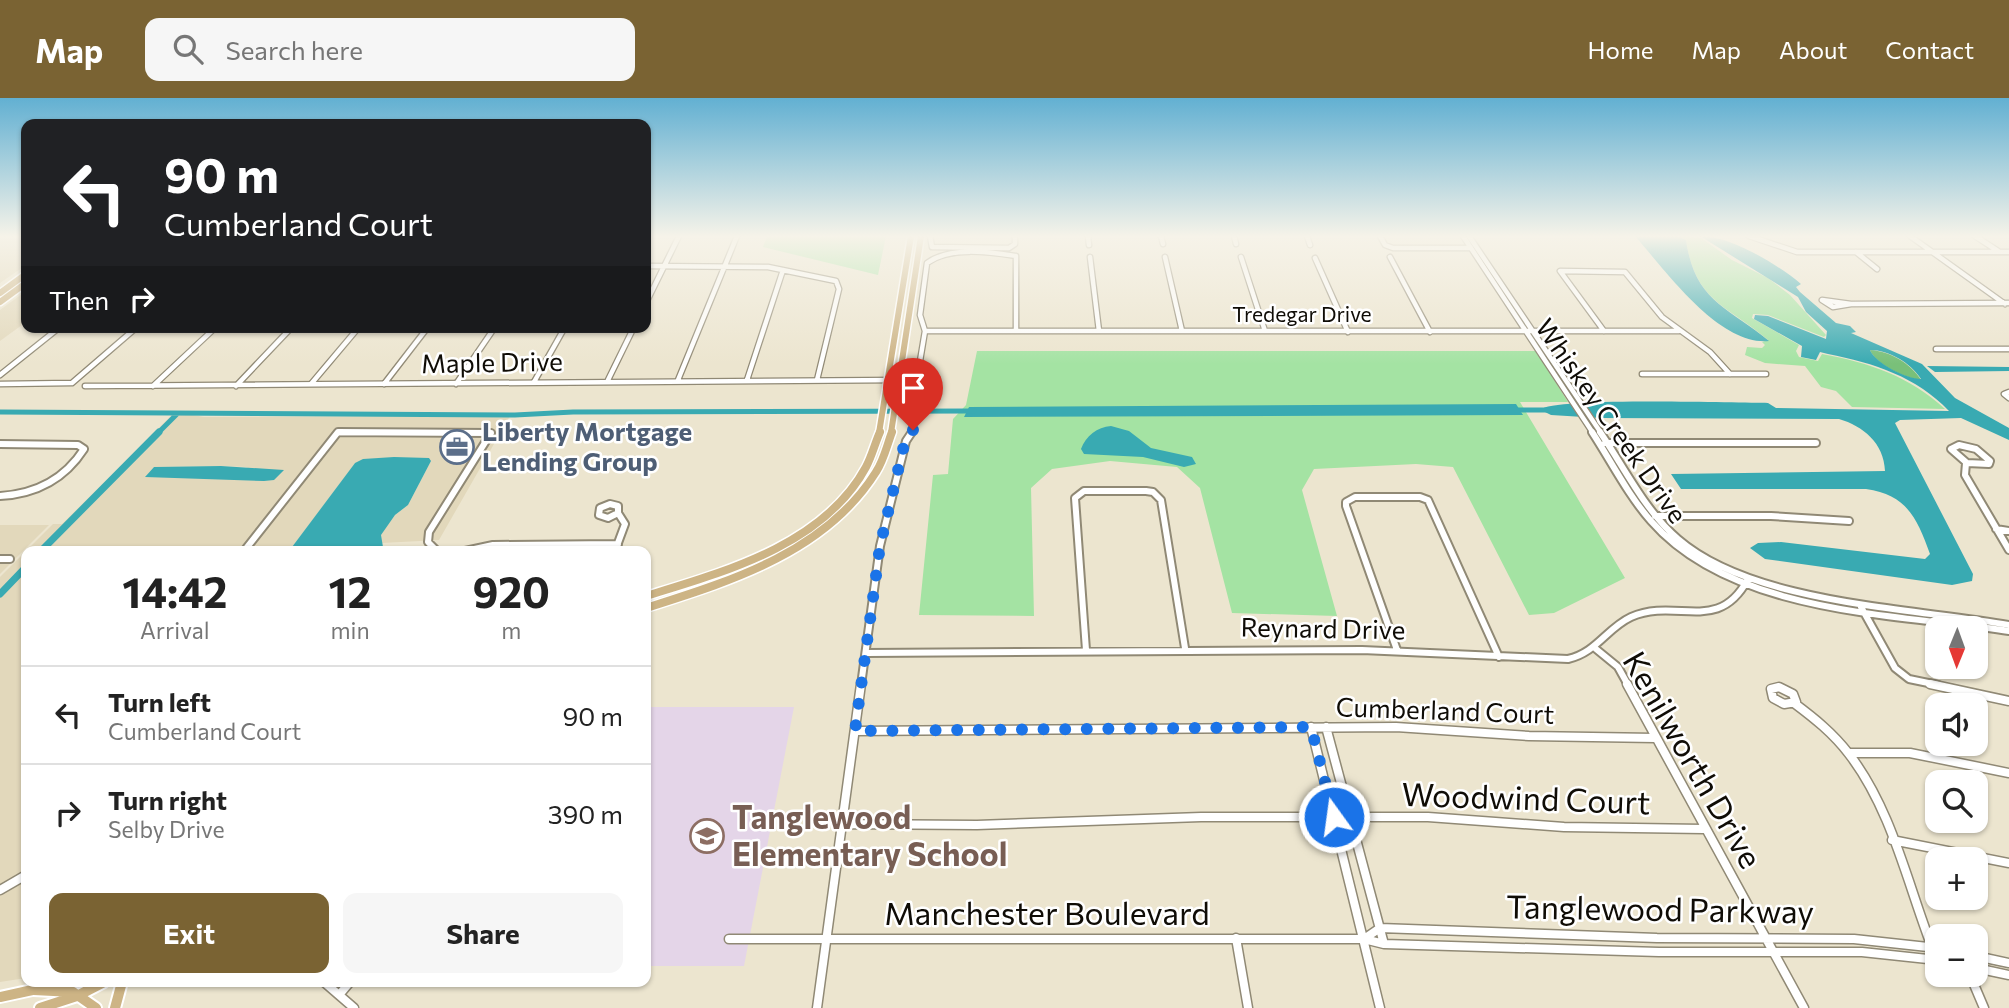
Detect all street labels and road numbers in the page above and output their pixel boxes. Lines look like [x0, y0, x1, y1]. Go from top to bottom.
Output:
street label: Tredegar Drive [1232, 301, 1372, 326]
street label: Whiskey Creek Drive [1530, 312, 1694, 528]
street label: Maple Drive [421, 345, 563, 378]
street label: Reynard Drive [1240, 611, 1406, 644]
street label: Kenilworth Drive [1615, 643, 1772, 875]
street label: Cumberland Court [1335, 690, 1555, 729]
street label: Woodwind Court [1401, 773, 1651, 821]
street label: Tanglewood Parkway [1506, 885, 1814, 931]
street label: Manchester Boulevard [884, 892, 1210, 932]

